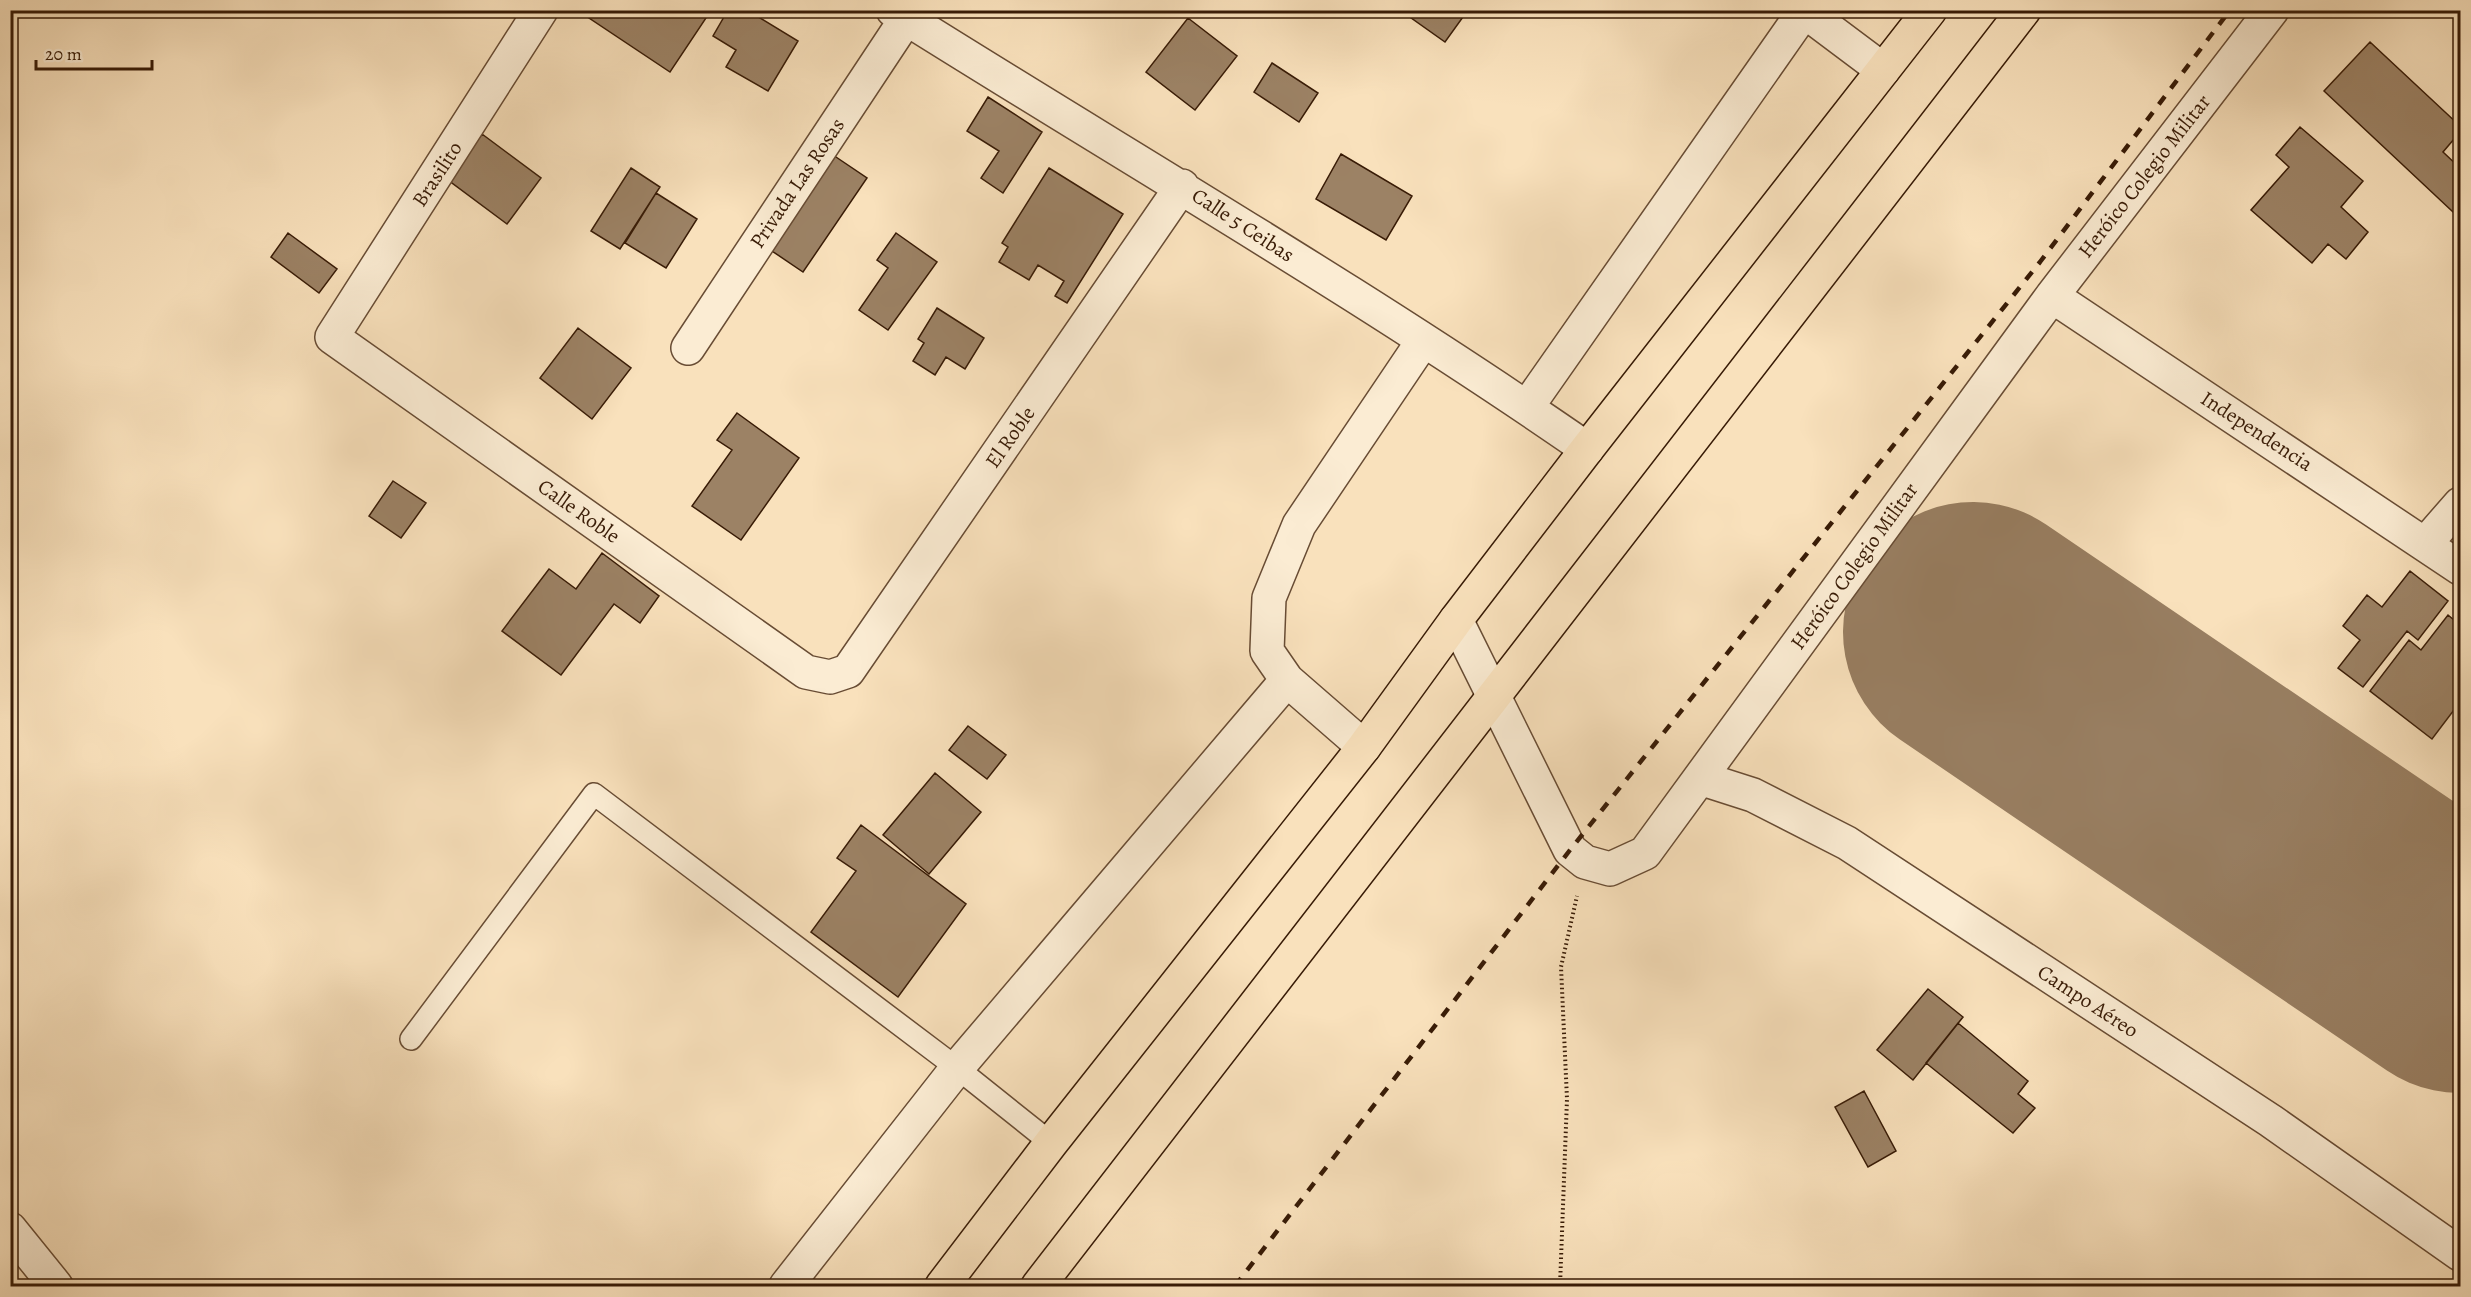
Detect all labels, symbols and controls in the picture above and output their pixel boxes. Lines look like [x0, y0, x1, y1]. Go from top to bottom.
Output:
scale bar [36, 33, 152, 71]
text: 20 m [45, 42, 82, 66]
street label: Heróico Colegio Militar [2071, 89, 2217, 263]
street label: Privada Las Rosas [743, 112, 851, 254]
street label: Brasilito [405, 136, 469, 212]
street label: Calle 5 Ceibas [1186, 181, 1300, 269]
street label: Independencia [2196, 384, 2319, 478]
street label: El Roble [979, 400, 1041, 474]
street label: Calle Roble [532, 472, 626, 550]
street label: Heróico Colegio Militar [1784, 477, 1924, 655]
street label: Campo Aéreo [2032, 958, 2144, 1044]

